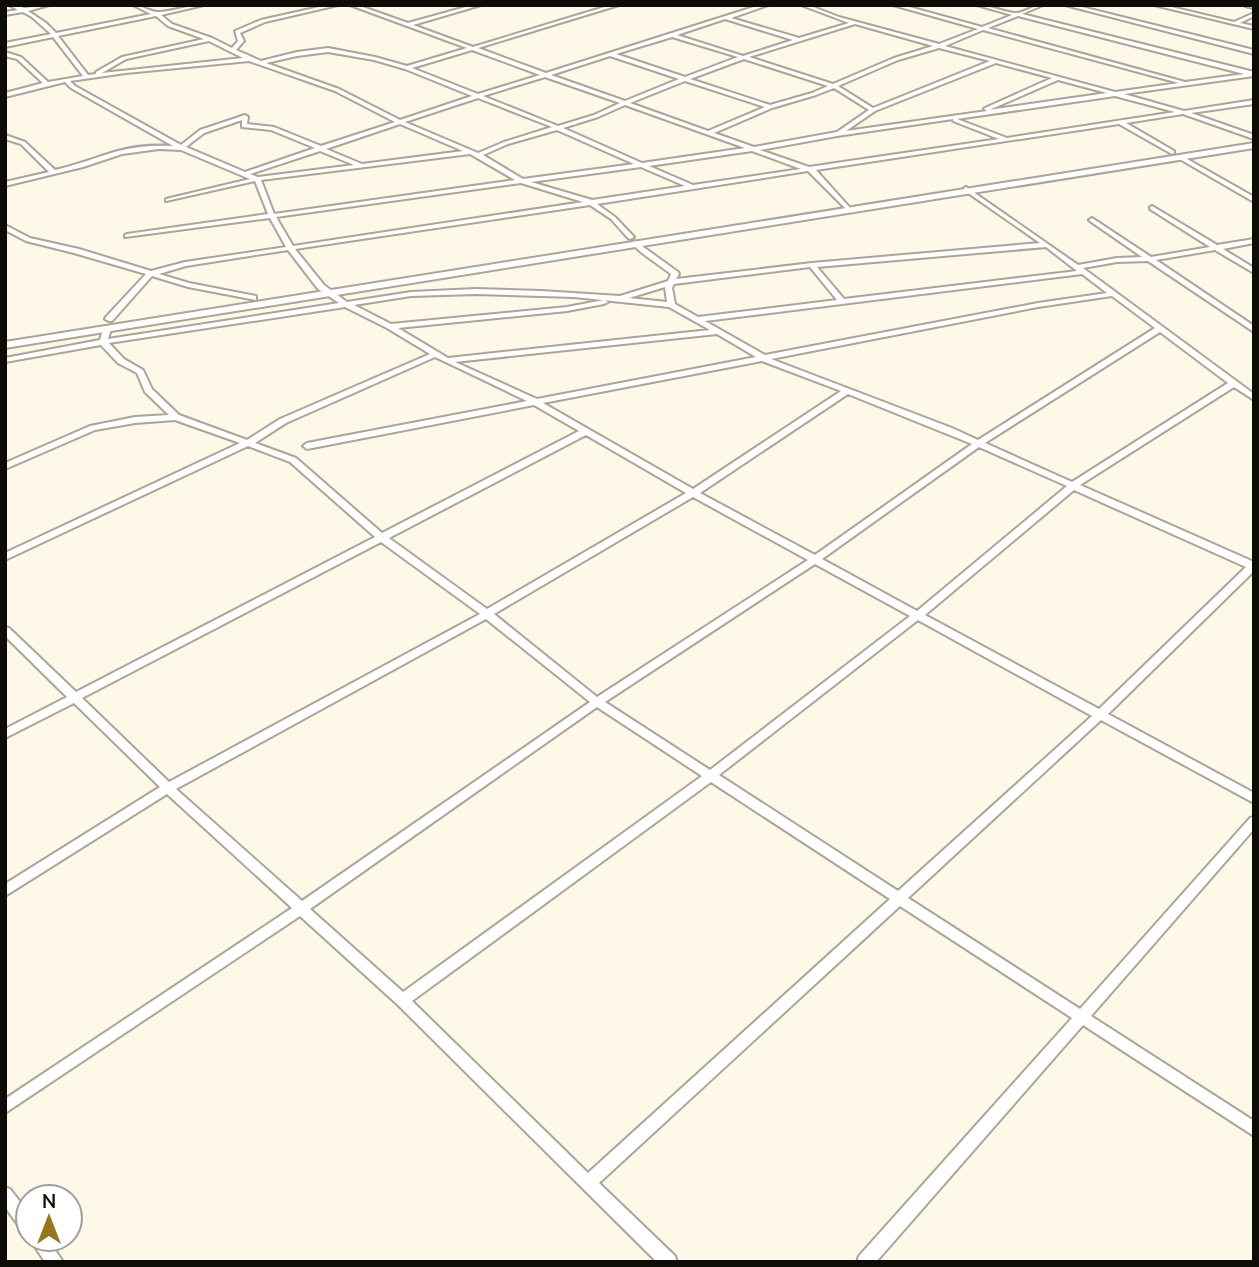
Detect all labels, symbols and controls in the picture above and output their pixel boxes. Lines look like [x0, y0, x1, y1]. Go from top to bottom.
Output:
north arrow [14, 1183, 84, 1253]
text: N [42, 1189, 56, 1215]

